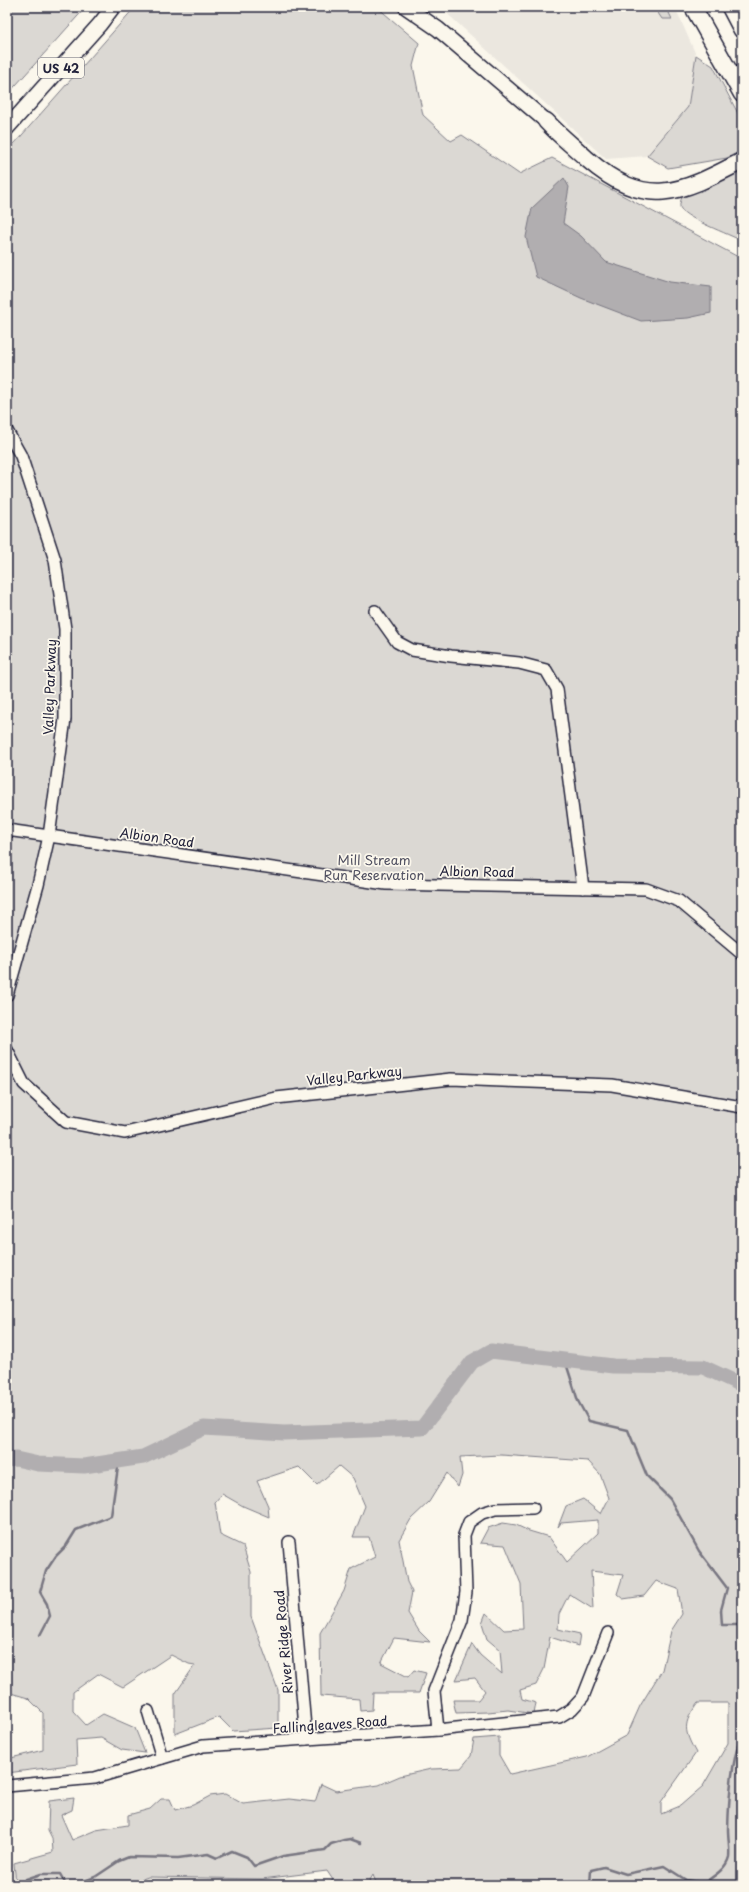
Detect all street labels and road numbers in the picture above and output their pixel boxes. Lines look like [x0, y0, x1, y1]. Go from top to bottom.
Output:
road number: US 42 [38, 58, 84, 78]
street label: Valley Parkway [38, 639, 60, 735]
street label: Albion Road [119, 822, 195, 852]
street label: Albion Road [439, 861, 515, 881]
street label: Valley Parkway [305, 1061, 403, 1089]
street label: River Ridge Road [269, 1589, 297, 1695]
street label: Fallingleaves Road [272, 1711, 388, 1737]

